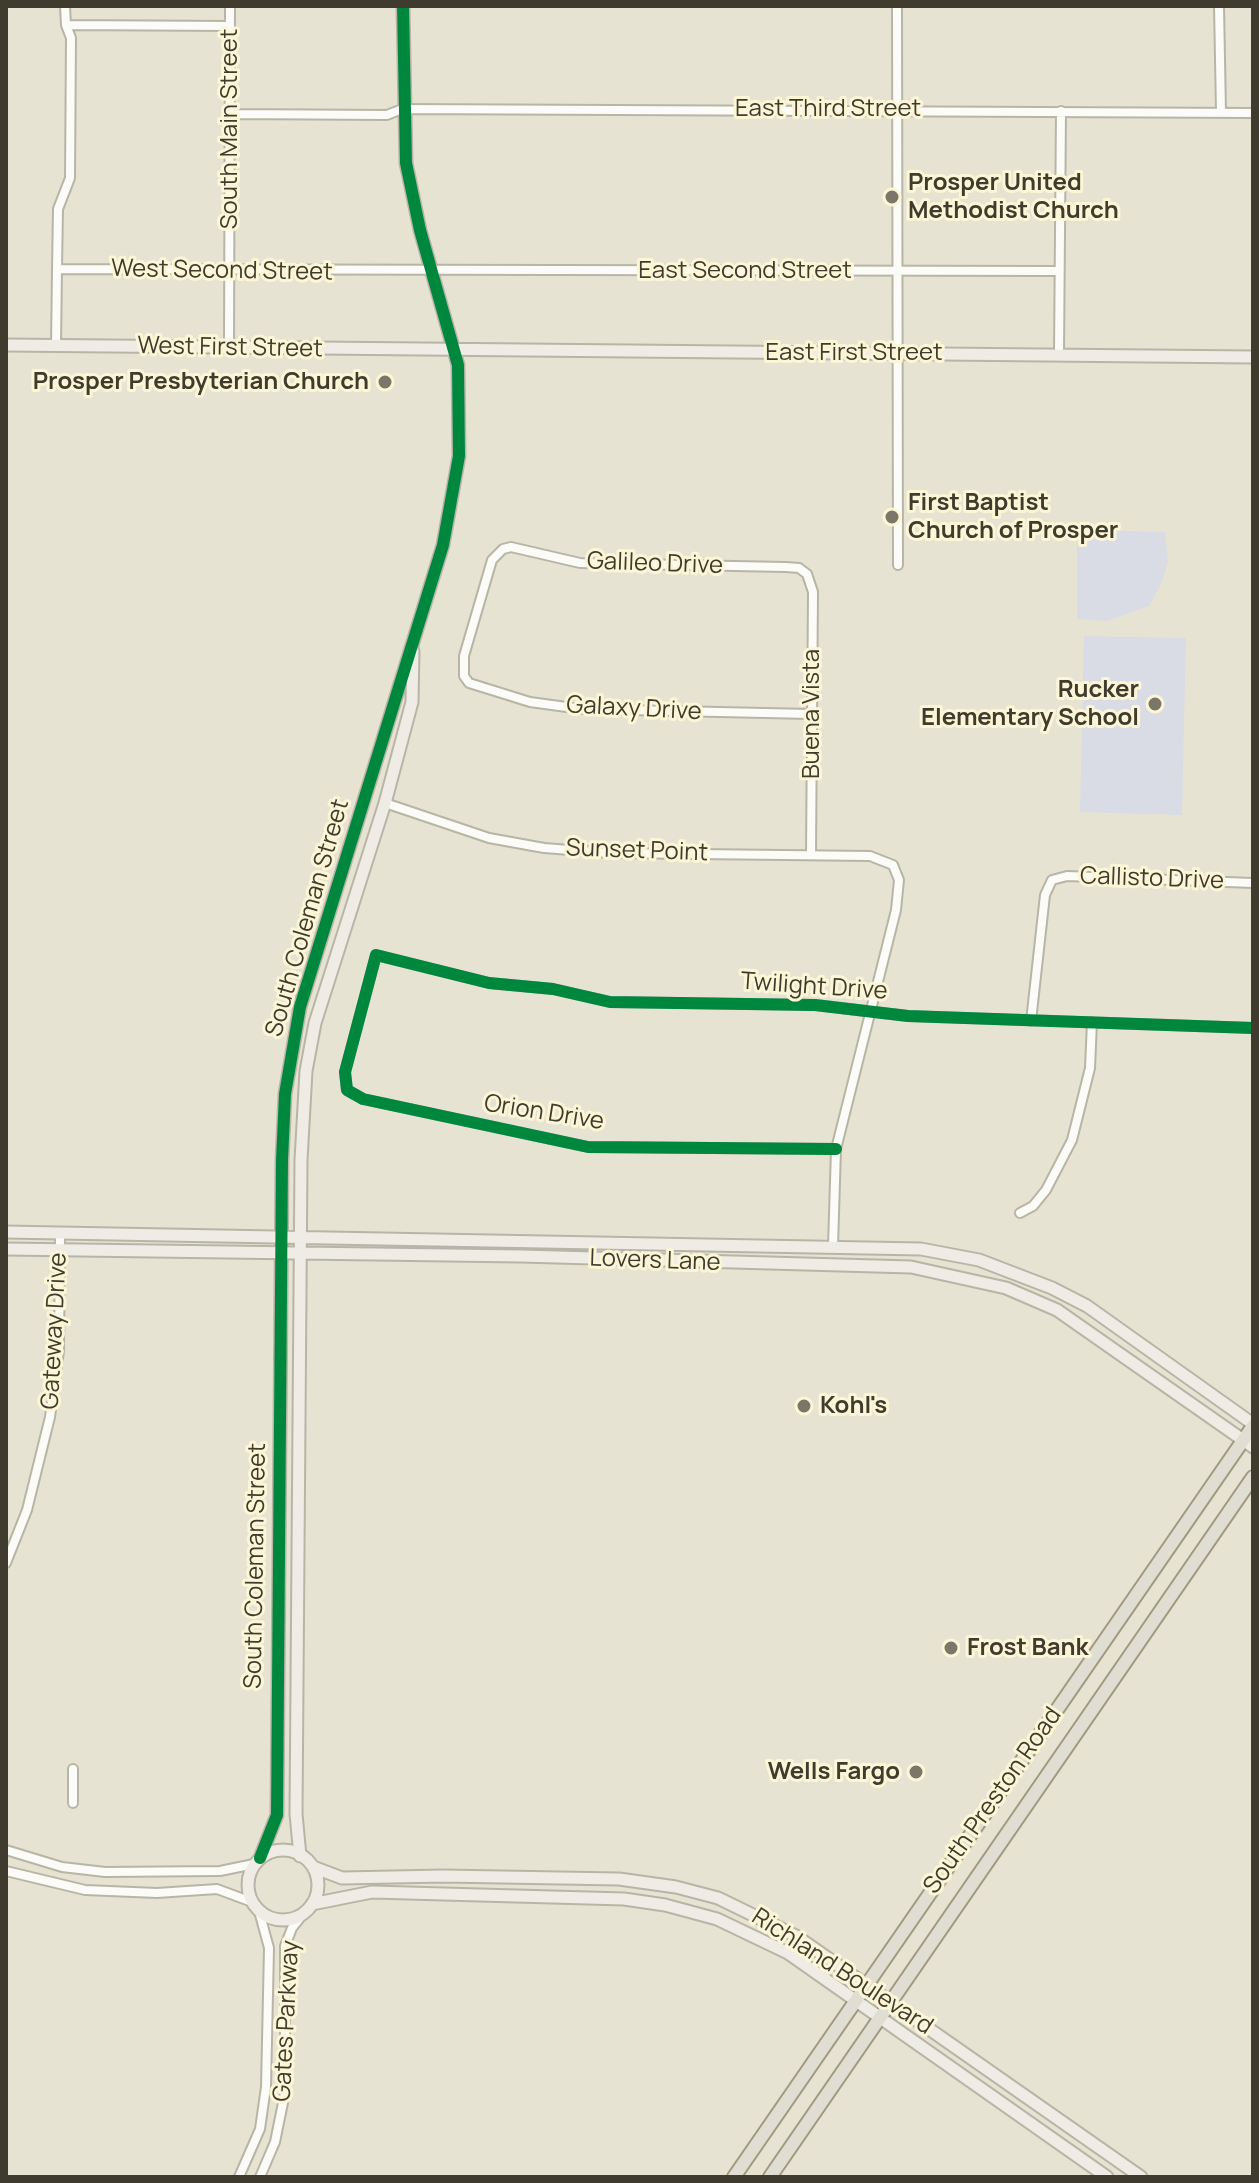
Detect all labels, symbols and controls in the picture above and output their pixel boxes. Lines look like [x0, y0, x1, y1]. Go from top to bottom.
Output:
street label: South Main Street [216, 29, 244, 229]
street label: East Third Street [735, 95, 921, 123]
place label: Prosper United Methodist Church [908, 169, 1119, 225]
marker: Prosper United Methodist Church [883, 188, 901, 206]
street label: West Second Street [111, 255, 333, 287]
street label: East Second Street [638, 257, 852, 285]
street label: West First Street [137, 332, 323, 364]
street label: East First Street [765, 339, 943, 367]
place label: Prosper Presbyterian Church [33, 368, 369, 396]
marker: Prosper Presbyterian Church [376, 373, 394, 391]
place label: First Baptist Church of Prosper [908, 489, 1118, 545]
marker: First Baptist Church of Prosper [883, 508, 901, 526]
street label: Galileo Drive [586, 547, 724, 581]
street label: Buena Vista [798, 649, 826, 779]
place label: Rucker Elementary School [921, 676, 1139, 732]
street label: Galaxy Drive [566, 691, 702, 727]
marker: Rucker Elementary School [1146, 695, 1164, 713]
street label: South Coleman Street [260, 796, 356, 1040]
street label: Sunset Point [565, 834, 709, 868]
street label: Callisto Drive [1079, 862, 1225, 896]
street label: Twilight Drive [740, 968, 888, 1006]
street label: Orion Drive [482, 1089, 606, 1137]
street label: Lovers Lane [589, 1244, 721, 1278]
street label: Gateway Drive [37, 1252, 73, 1410]
place label: Kohl's [820, 1392, 887, 1420]
marker: Kohl's [795, 1397, 813, 1415]
street label: South Coleman Street [239, 1443, 273, 1689]
place label: Frost Bank [967, 1634, 1089, 1662]
marker: Frost Bank [942, 1639, 960, 1657]
street label: South Preston Road [918, 1702, 1068, 1900]
place label: Wells Fargo [768, 1758, 900, 1786]
marker: Wells Fargo [907, 1763, 925, 1781]
street label: Richland Boulevard [746, 1903, 938, 2041]
street label: Gates Parkway [268, 1940, 306, 2102]

